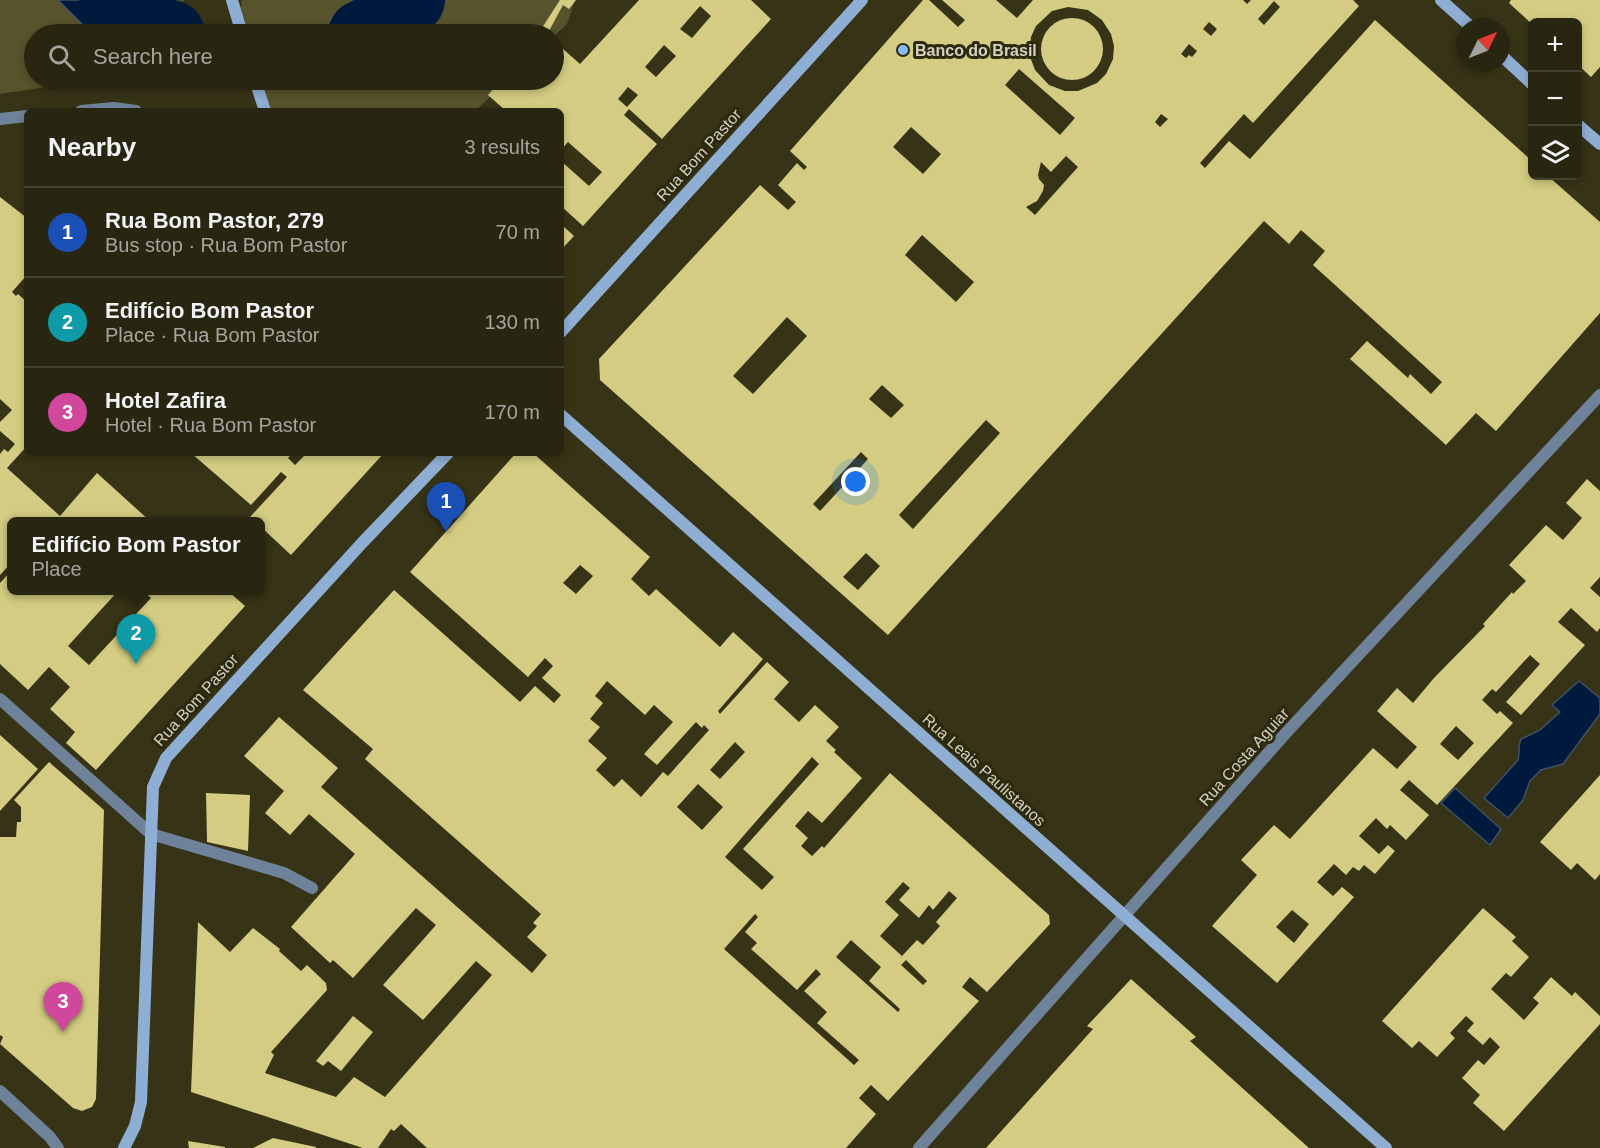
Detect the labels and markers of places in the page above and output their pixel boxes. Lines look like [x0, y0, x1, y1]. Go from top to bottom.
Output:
place label: Banco do Brasil [915, 42, 1037, 59]
marker: Banco do Brasil [896, 43, 910, 57]
pin: 1 [426, 482, 466, 532]
pin: 2 [116, 614, 156, 664]
pin: 3 [44, 982, 82, 1032]

